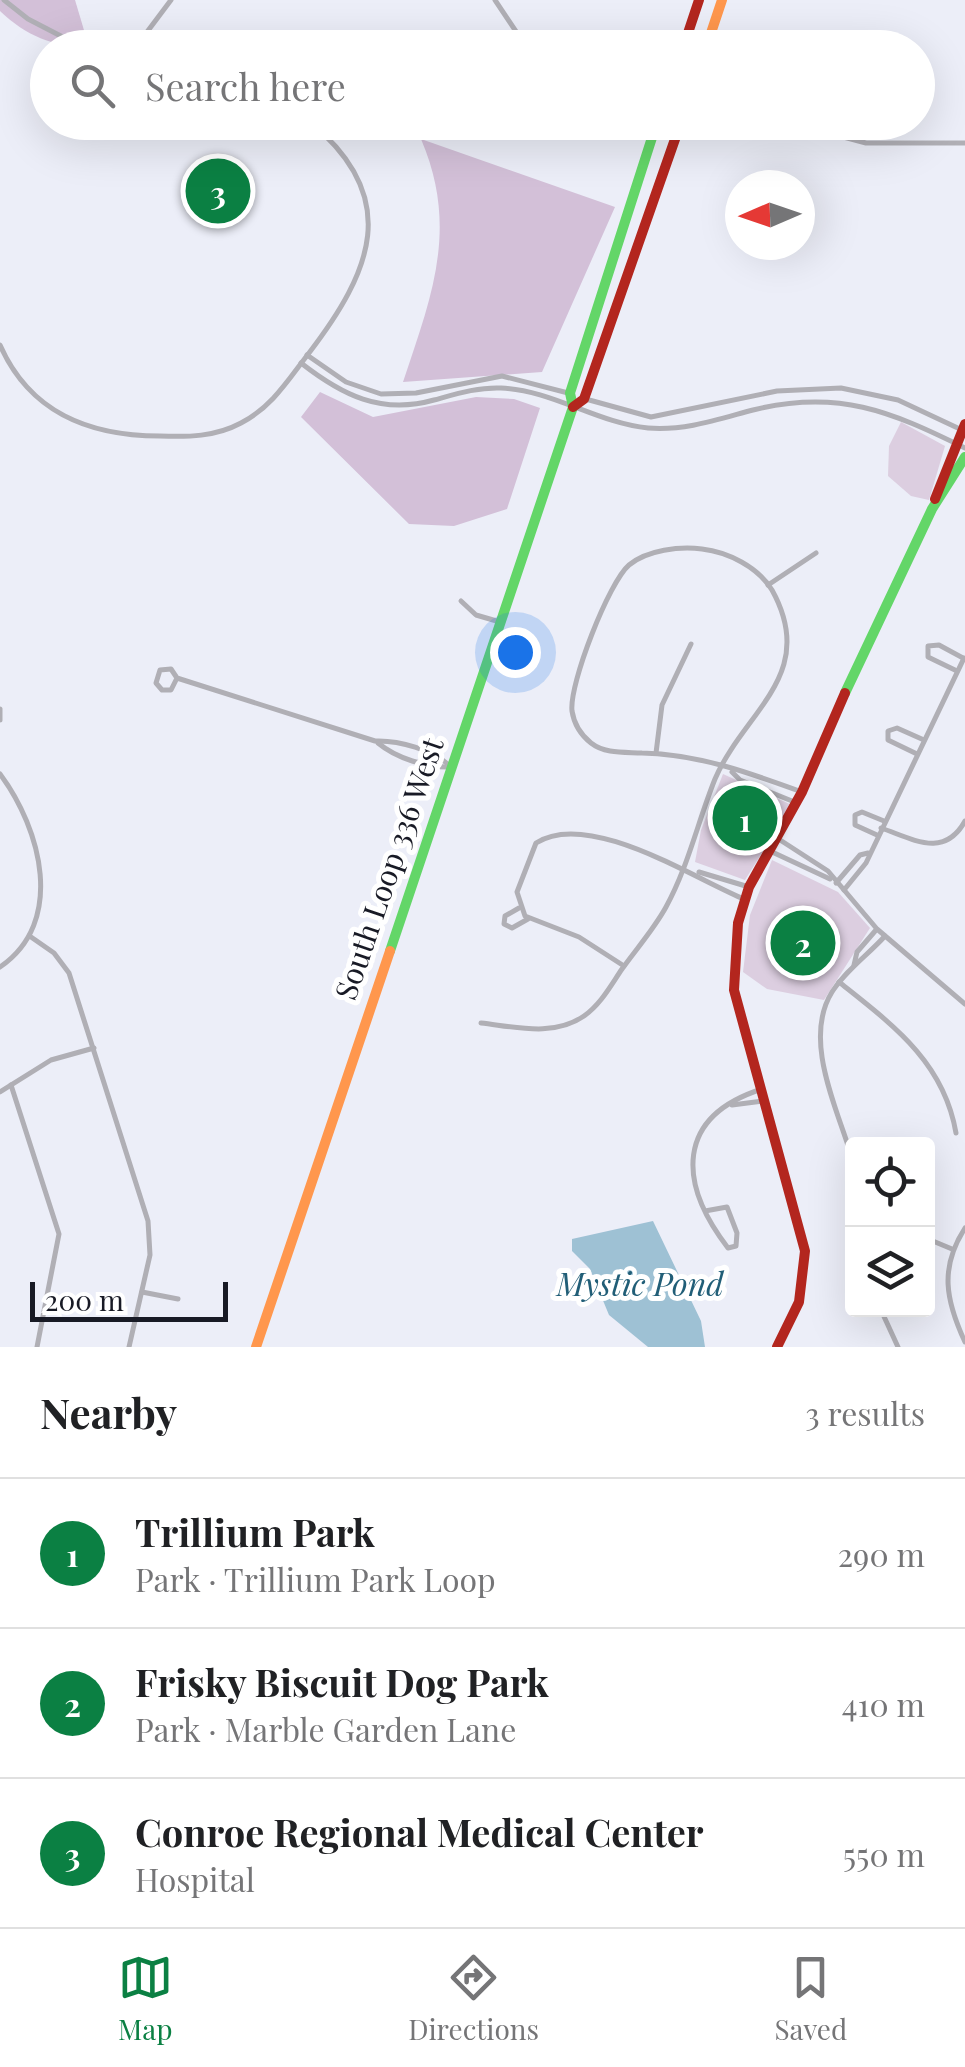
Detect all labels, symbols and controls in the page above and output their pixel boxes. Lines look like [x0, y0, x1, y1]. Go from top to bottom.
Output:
search box [30, 30, 935, 140]
icon: search [65, 58, 120, 113]
text: Search here [145, 60, 346, 111]
pin: 3 [186, 154, 250, 228]
north arrow [725, 170, 815, 260]
your location [490, 627, 541, 678]
street label: South Loop 336 West [325, 732, 452, 1005]
pin: 1 [712, 780, 778, 856]
pin: 2 [770, 906, 836, 980]
map controls [845, 1137, 935, 1317]
button: locate [845, 1137, 935, 1227]
button: layers [845, 1227, 935, 1317]
water label: Mystic Pond [554, 1261, 725, 1304]
scale bar [30, 1277, 228, 1322]
text: 200 m [45, 1281, 124, 1318]
text: Nearby [40, 1384, 177, 1440]
text: 3 results [805, 1391, 925, 1434]
text: Trillium Park [135, 1506, 375, 1557]
text: 1 [66, 1532, 79, 1575]
text: 290 m [838, 1532, 925, 1575]
text: Park · Trillium Park Loop [135, 1557, 496, 1600]
text: Frisky Biscuit Dog Park [135, 1656, 549, 1707]
text: 2 [64, 1682, 81, 1725]
text: 410 m [842, 1682, 925, 1725]
text: Park · Marble Garden Lane [135, 1707, 516, 1750]
text: Conroe Regional Medical Center [135, 1806, 703, 1857]
text: 3 [65, 1832, 80, 1875]
text: 550 m [843, 1832, 925, 1875]
text: Hospital [135, 1857, 255, 1900]
tab: Map [118, 1950, 173, 2047]
tab: Directions [408, 1950, 539, 2047]
tab: Saved [774, 1950, 847, 2047]

